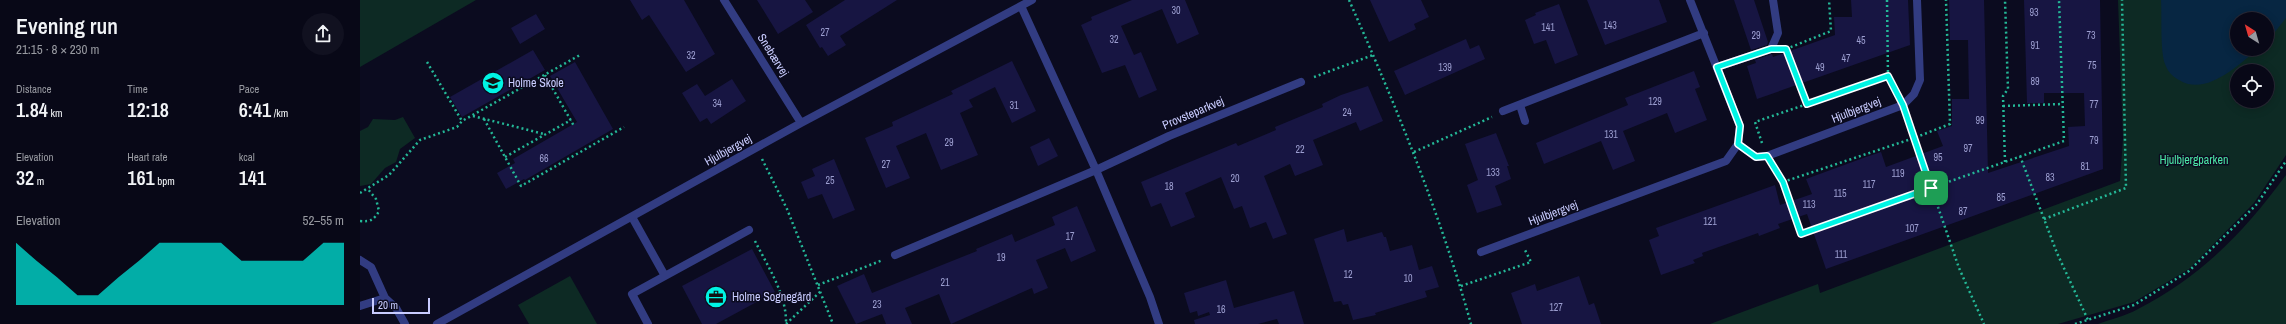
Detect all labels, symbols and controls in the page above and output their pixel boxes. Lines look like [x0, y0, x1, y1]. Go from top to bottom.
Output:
house number: 30 [1171, 4, 1181, 17]
house number: 93 [2029, 6, 2039, 19]
text: Evening run [16, 11, 118, 41]
north arrow [2230, 12, 2274, 56]
map controls [2230, 12, 2274, 108]
button: share [302, 13, 344, 55]
house number: 143 [1603, 19, 1617, 32]
house number: 141 [1541, 21, 1555, 34]
house number: 27 [820, 26, 830, 39]
house number: 29 [1751, 29, 1761, 42]
house number: 73 [2086, 29, 2096, 42]
street label: Snebærvej [754, 31, 792, 79]
house number: 32 [1109, 33, 1119, 46]
house number: 45 [1856, 34, 1866, 47]
house number: 91 [2030, 39, 2040, 52]
text: 21:15 · 8 × 230 m [16, 41, 99, 58]
house number: 32 [686, 49, 696, 62]
house number: 47 [1841, 52, 1851, 65]
house number: 75 [2087, 59, 2097, 72]
house number: 139 [1438, 61, 1452, 74]
house number: 49 [1815, 61, 1825, 74]
button: locate [2230, 64, 2274, 108]
school or university icon: Holme Skole [480, 70, 506, 96]
place label: Holme Skole [508, 75, 564, 91]
house number: 89 [2030, 75, 2040, 88]
text: Distance [16, 82, 52, 96]
text: Time [127, 82, 148, 96]
text: Pace [239, 82, 259, 96]
street label: Provsteparkvej [1160, 93, 1226, 133]
street label: Hjulbjergvej [1829, 93, 1883, 127]
house number: 129 [1648, 95, 1662, 108]
text: 1.84 [16, 96, 48, 123]
text: 12:18 [127, 96, 169, 123]
text: 6:41 [239, 96, 271, 123]
house number: 34 [712, 97, 722, 110]
house number: 77 [2089, 98, 2099, 111]
house number: 31 [1009, 99, 1019, 112]
text: km [48, 106, 62, 120]
text: /km [271, 106, 288, 120]
house number: 24 [1342, 106, 1352, 119]
house number: 99 [1975, 114, 1985, 127]
house number: 131 [1604, 128, 1618, 141]
street label: Hjulbjergvej [702, 131, 754, 169]
house number: 79 [2089, 134, 2099, 147]
house number: 29 [944, 136, 954, 149]
house number: 97 [1963, 142, 1973, 155]
house number: 22 [1295, 143, 1305, 156]
text: Elevation [16, 150, 54, 164]
text: Heart rate [127, 150, 167, 164]
text: kcal [239, 150, 255, 164]
house number: 95 [1933, 151, 1943, 164]
house number: 66 [539, 152, 549, 165]
park label: Hjulbjergparken [2160, 152, 2228, 168]
house number: 27 [881, 158, 891, 171]
house number: 81 [2080, 160, 2090, 173]
text: 32 [16, 164, 34, 191]
text: 161 [127, 164, 155, 191]
text: 141 [239, 164, 266, 191]
house number: 133 [1486, 166, 1500, 179]
house number: 119 [1891, 167, 1905, 180]
pin [1914, 171, 1948, 205]
house number: 83 [2045, 171, 2055, 184]
house number: 20 [1230, 172, 1240, 185]
text: m [34, 174, 44, 188]
text: bpm [155, 174, 175, 188]
house number: 25 [825, 174, 835, 187]
icon: arrive [1920, 177, 1942, 199]
house number: 117 [1862, 178, 1876, 191]
house number: 18 [1164, 180, 1174, 193]
house number: 115 [1833, 187, 1847, 200]
house number: 85 [1996, 191, 2006, 204]
street label: Hjulbjergvej [1526, 197, 1580, 229]
house number: 113 [1802, 198, 1816, 211]
house number: 87 [1958, 205, 1968, 218]
text: Elevation [16, 212, 60, 229]
text: 52–55 m [303, 212, 344, 229]
house number: 121 [1703, 215, 1717, 228]
house number: 107 [1905, 222, 1919, 235]
house number: 17 [1065, 230, 1075, 243]
house number: 111 [1835, 248, 1848, 261]
house number: 19 [996, 251, 1006, 264]
house number: 12 [1343, 268, 1353, 281]
house number: 10 [1403, 272, 1413, 285]
house number: 21 [940, 276, 950, 289]
office icon: Holme Sognegård [703, 284, 729, 310]
place label: Holme Sognegård [732, 289, 811, 305]
scale bar [372, 296, 430, 315]
text: 20 m [378, 298, 398, 312]
house number: 23 [872, 298, 882, 311]
house number: 127 [1549, 301, 1563, 314]
house number: 16 [1216, 303, 1226, 316]

